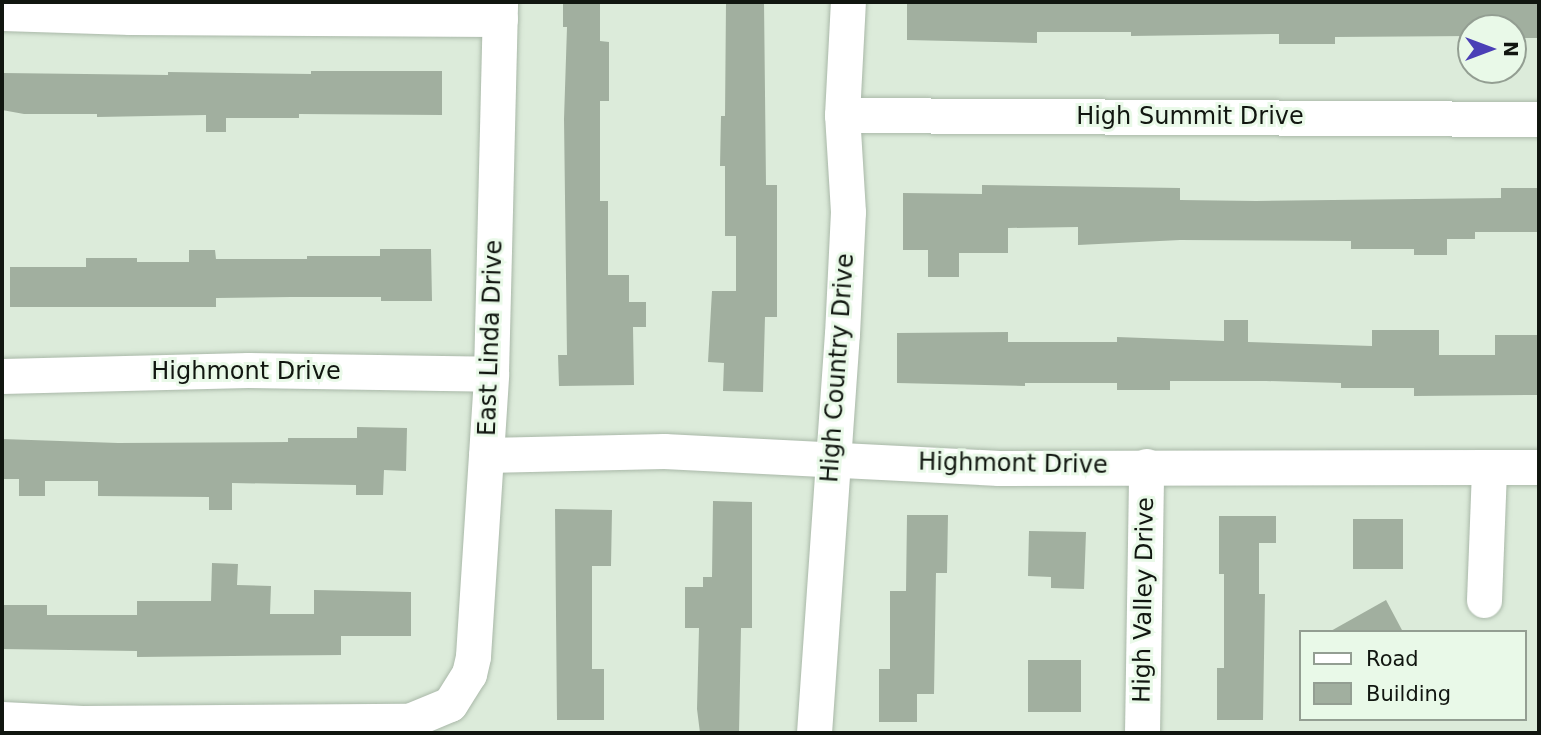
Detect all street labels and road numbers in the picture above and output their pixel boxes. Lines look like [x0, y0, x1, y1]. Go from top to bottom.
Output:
street label: High Summit Drive [1076, 103, 1304, 131]
street label: East Linda Drive [473, 239, 509, 437]
street label: High Country Drive [816, 252, 860, 484]
street label: Highmont Drive [151, 358, 341, 386]
street label: Highmont Drive [918, 448, 1108, 480]
street label: High Valley Drive [1128, 497, 1160, 703]

